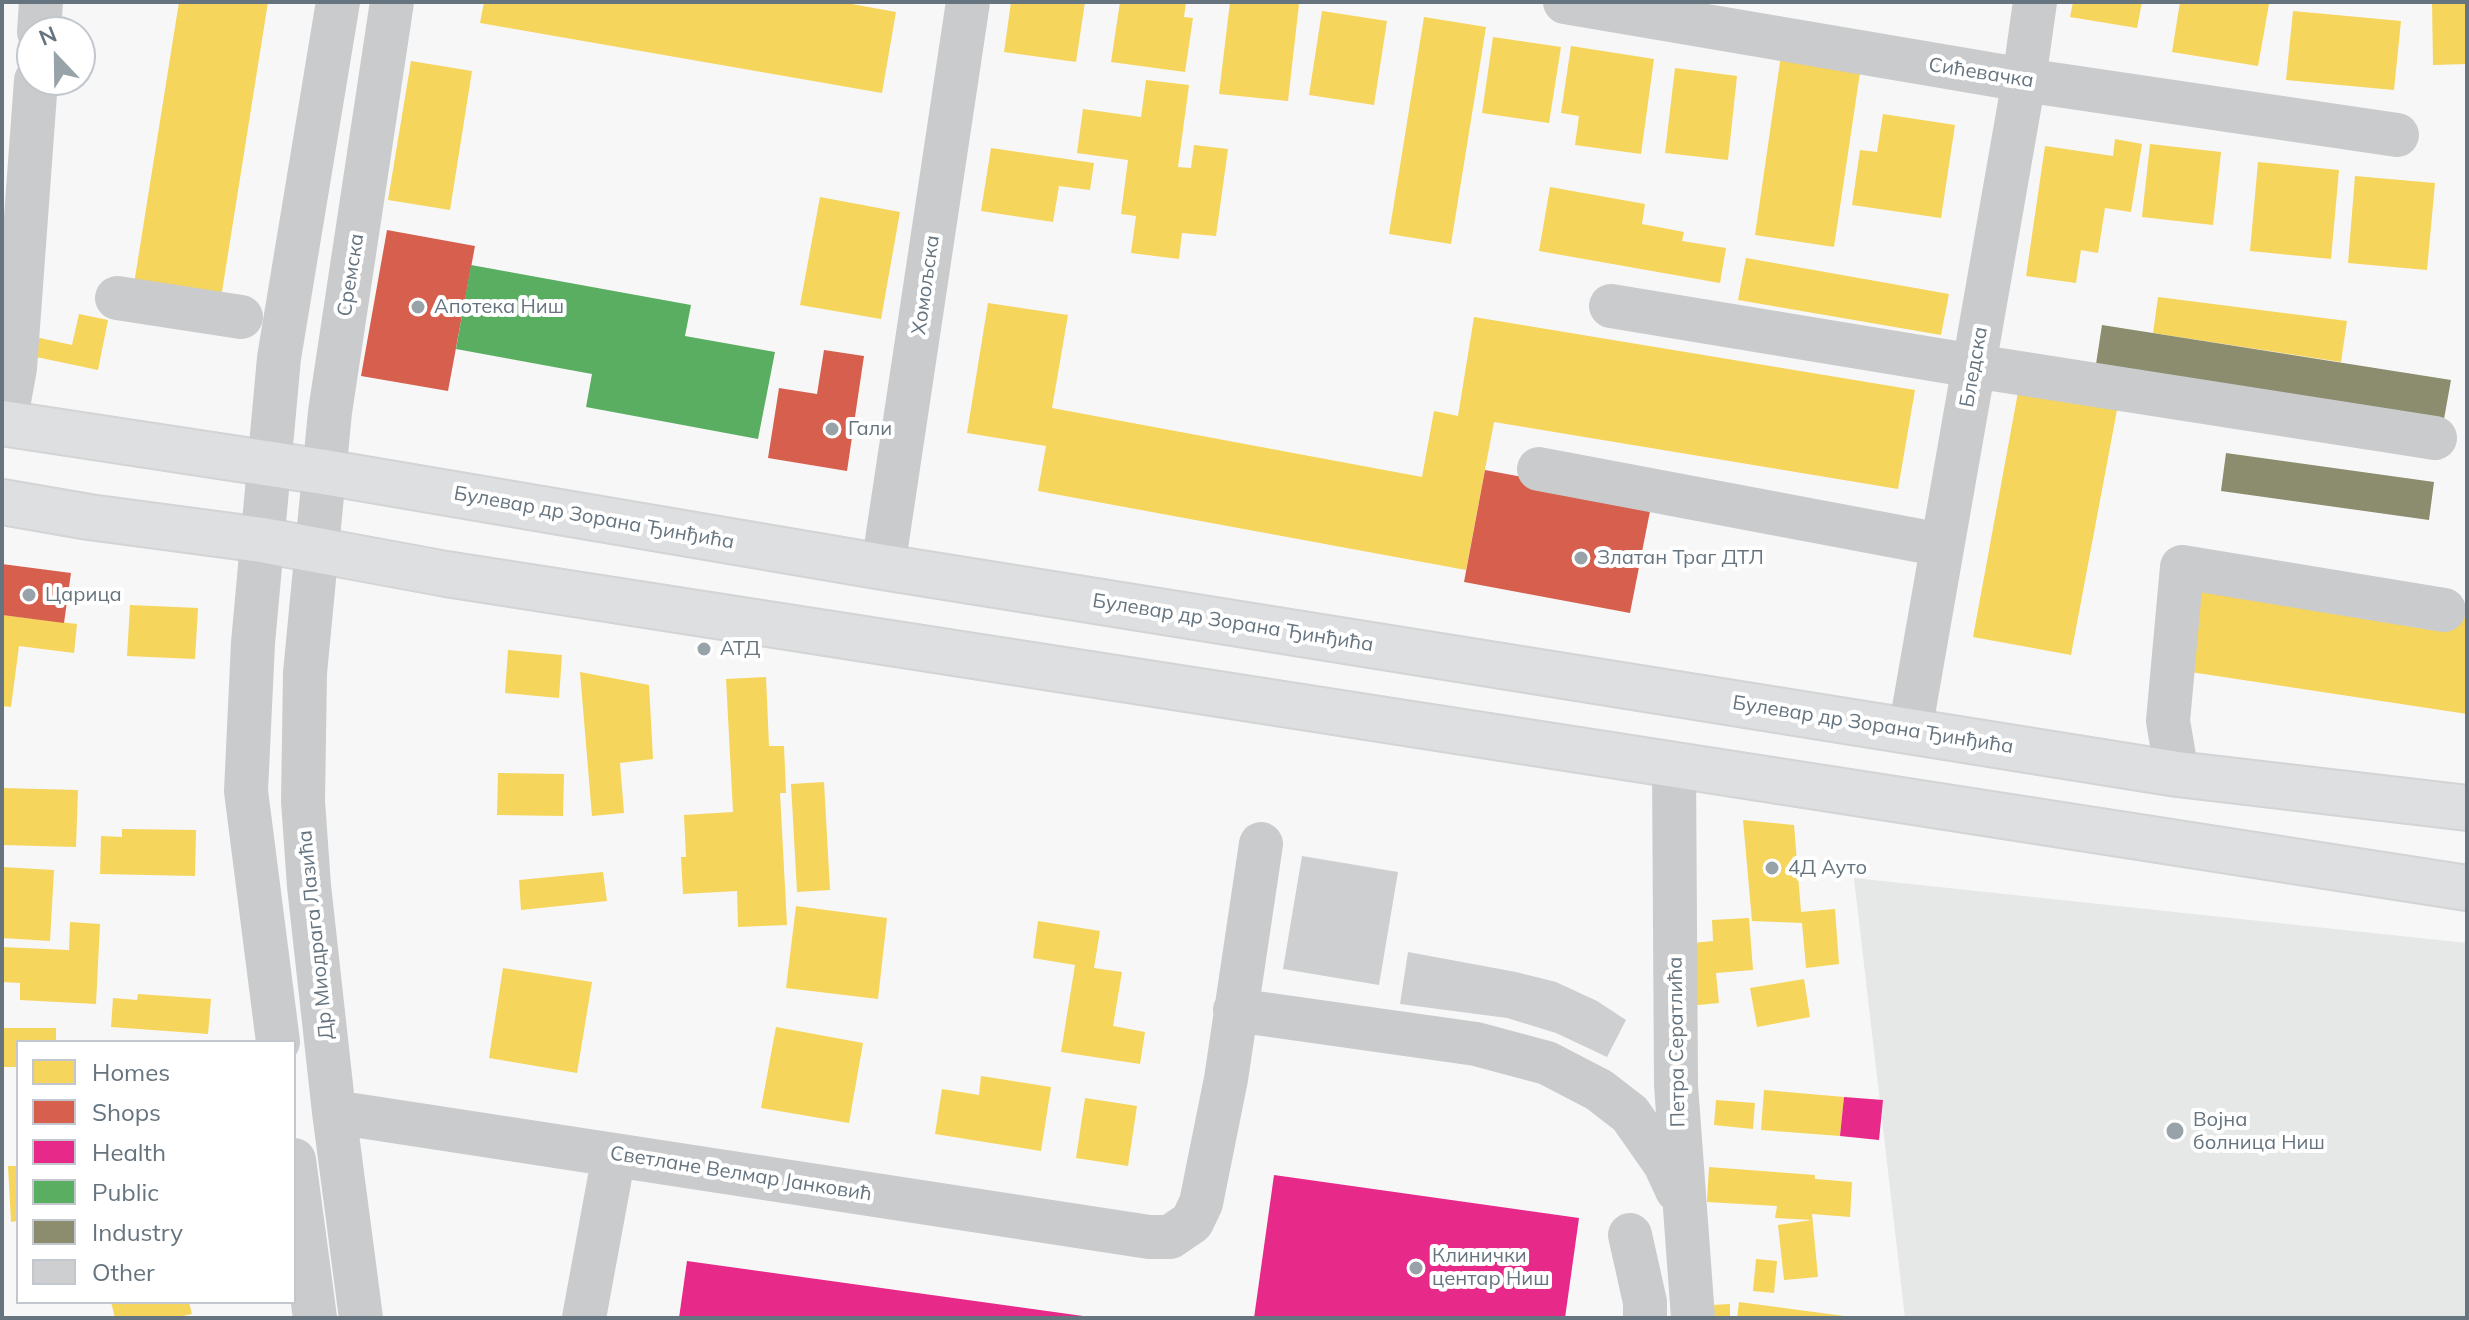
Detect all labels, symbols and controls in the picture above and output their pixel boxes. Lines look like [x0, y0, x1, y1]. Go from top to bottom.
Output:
north arrow [16, 16, 96, 96]
text: N [35, 20, 61, 52]
street label: Сићевачка [1927, 53, 2035, 93]
street label: Сремска [333, 232, 369, 318]
street label: Хомољска [907, 234, 945, 336]
place label: Апотека Ниш [434, 295, 564, 319]
marker: Апотека Ниш [409, 298, 427, 316]
street label: Бледска [1955, 325, 1993, 409]
place label: Гали [848, 417, 892, 441]
marker: Гали [823, 420, 841, 438]
street label: Булевар др Зорана Ђинђића [452, 482, 736, 554]
place label: Златан Траг ДТЛ [1597, 546, 1764, 570]
marker: Златан Траг ДТЛ [1572, 549, 1590, 567]
place label: Царица [45, 583, 122, 607]
marker: Царица [20, 586, 38, 604]
street label: Булевар др Зорана Ђинђића [1091, 589, 1375, 657]
place label: АТД [720, 637, 760, 661]
marker: АТД [695, 640, 713, 658]
street label: Булевар др Зорана Ђинђића [1731, 691, 2015, 759]
street label: Др Миодрага Лазића [293, 829, 339, 1041]
place label: 4Д Ауто [1788, 856, 1867, 880]
marker: 4Д Ауто [1763, 859, 1781, 877]
street label: Петра Сератлића [1664, 956, 1690, 1128]
legend [16, 1040, 296, 1304]
text: Homes [92, 1057, 170, 1087]
text: Shops [92, 1097, 161, 1127]
place label: Војна болница Ниш [2193, 1108, 2325, 1155]
marker: Војна болница Ниш [2164, 1120, 2186, 1142]
text: Health [92, 1137, 166, 1167]
street label: Светлане Велмар Јанковић [608, 1141, 874, 1207]
text: Public [92, 1177, 159, 1207]
text: Industry [92, 1217, 183, 1247]
place label: Клинички центар Ниш [1432, 1244, 1550, 1291]
text: Other [92, 1257, 155, 1287]
marker: Клинички центар Ниш [1407, 1259, 1425, 1277]

